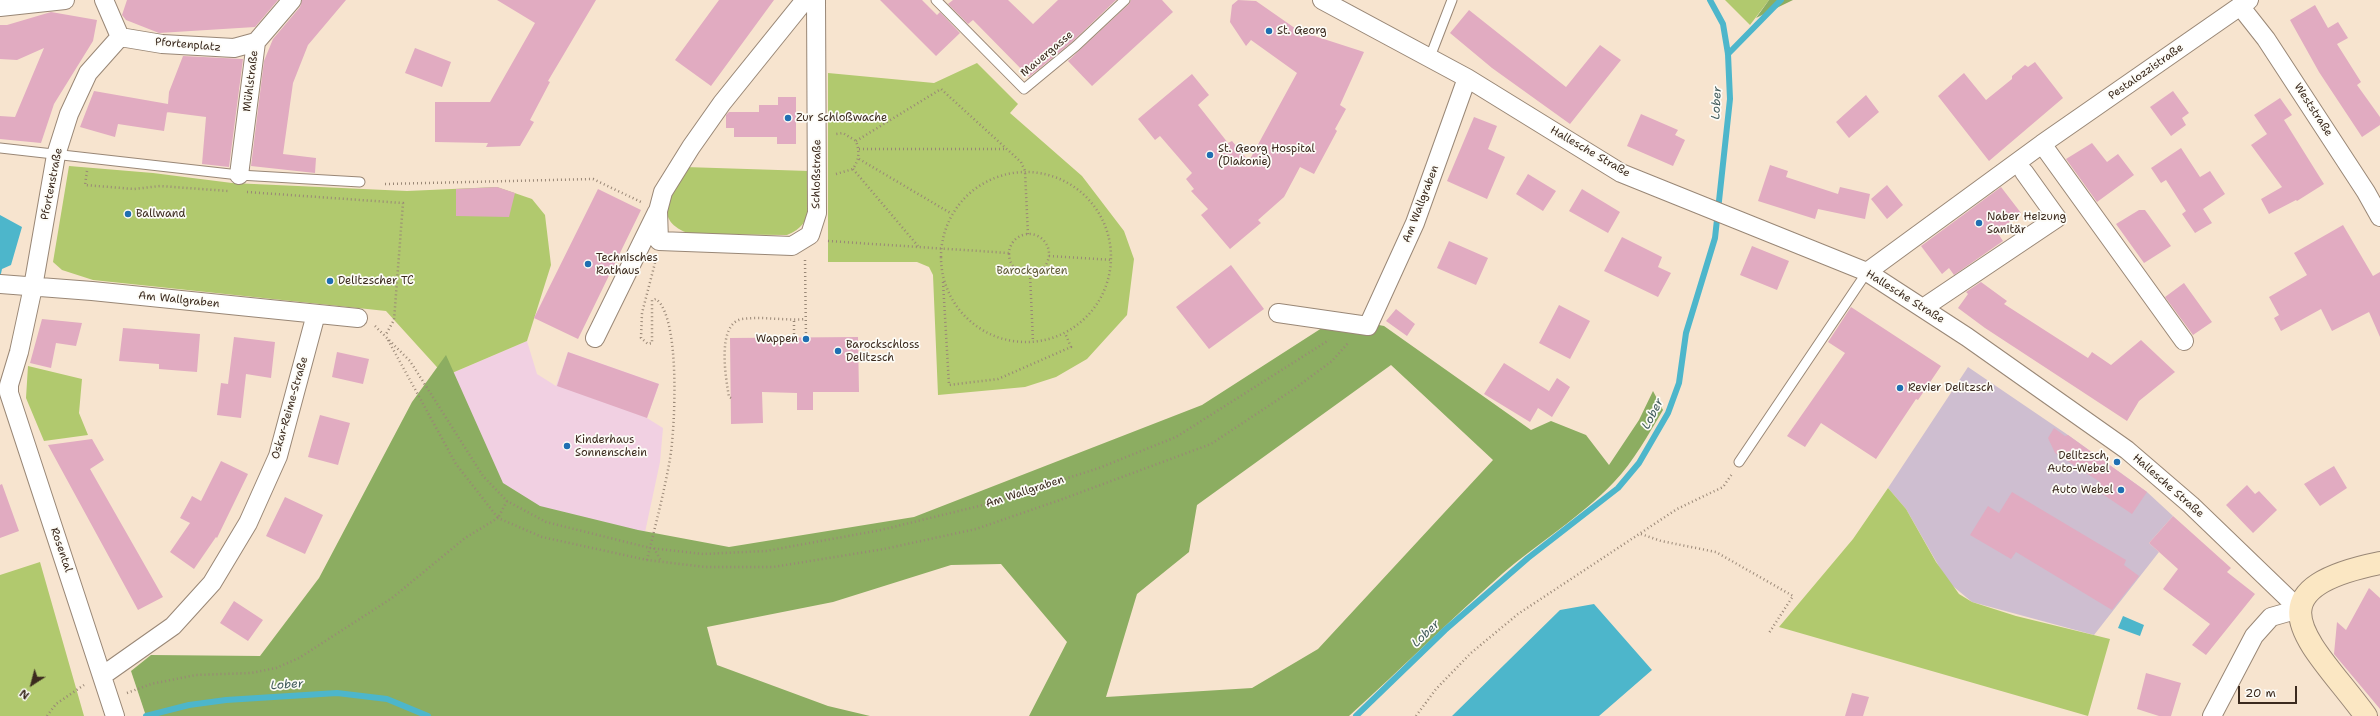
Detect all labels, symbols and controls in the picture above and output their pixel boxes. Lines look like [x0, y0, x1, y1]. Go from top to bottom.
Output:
place label: St. Georg [1277, 24, 1327, 38]
marker: St. Georg [1264, 26, 1274, 36]
street label: Mauergasse [1018, 28, 1076, 80]
street label: Pfortenplatz [154, 36, 222, 54]
street label: Pestalozzistraße [2106, 41, 2186, 103]
street label: Mühlstraße [241, 50, 261, 112]
street label: Weststraße [2291, 81, 2335, 139]
water label: Lober [1709, 86, 1725, 120]
place label: Zur Schloßwache [796, 111, 887, 125]
marker: Zur Schloßwache [783, 113, 793, 123]
street label: Hallesche Straße [1548, 124, 1632, 180]
street label: Schloßstraße [810, 139, 824, 209]
place label: St. Georg Hospital (Diakonie) [1218, 142, 1315, 168]
street label: Pfortenstraße [39, 147, 65, 221]
marker: St. Georg Hospital (Diakonie) [1205, 150, 1215, 160]
street label: Am Wallgraben [1400, 164, 1442, 244]
place label: Ballwand [136, 207, 185, 221]
marker: Ballwand [123, 209, 133, 219]
place label: Naber Heizung Sanitär [1987, 210, 2066, 236]
marker: Naber Heizung Sanitär [1974, 218, 1984, 228]
place label: Technisches Rathaus [596, 251, 658, 277]
marker: Technisches Rathaus [583, 259, 593, 269]
park label: Barockgarten [996, 264, 1068, 278]
street label: Hallesche Straße [1863, 268, 1947, 326]
place label: Delitzscher TC [338, 274, 414, 288]
marker: Delitzscher TC [325, 276, 335, 286]
street label: Am Wallgraben [138, 289, 220, 311]
place label: Wappen [756, 332, 798, 346]
marker: Wappen [801, 334, 811, 344]
place label: Barockschloss Delitzsch [846, 338, 920, 364]
marker: Barockschloss Delitzsch [833, 346, 843, 356]
street label: Oskar-Reime-Straße [269, 355, 311, 461]
place label: Revier Delitzsch [1908, 381, 1993, 395]
marker: Revier Delitzsch [1895, 383, 1905, 393]
water label: Lober [1639, 396, 1667, 432]
place label: Kinderhaus Sonnenschein [575, 433, 647, 459]
marker: Kinderhaus Sonnenschein [562, 441, 572, 451]
place label: Delitzsch, Auto-Webel [2047, 449, 2109, 475]
street label: Hallesche Straße [2130, 451, 2206, 521]
marker: Delitzsch, Auto-Webel [2112, 457, 2122, 467]
street label: Am Wallgraben [984, 473, 1066, 511]
place label: Auto Webel [2052, 483, 2113, 497]
marker: Auto Webel [2116, 485, 2126, 495]
street label: Rosental [47, 526, 75, 574]
water label: Lober [1409, 617, 1443, 651]
north arrow [12, 664, 52, 704]
water label: Lober [270, 677, 304, 693]
scale bar [2240, 678, 2299, 704]
text: N [17, 685, 33, 703]
text: 20 m [2245, 685, 2276, 701]

